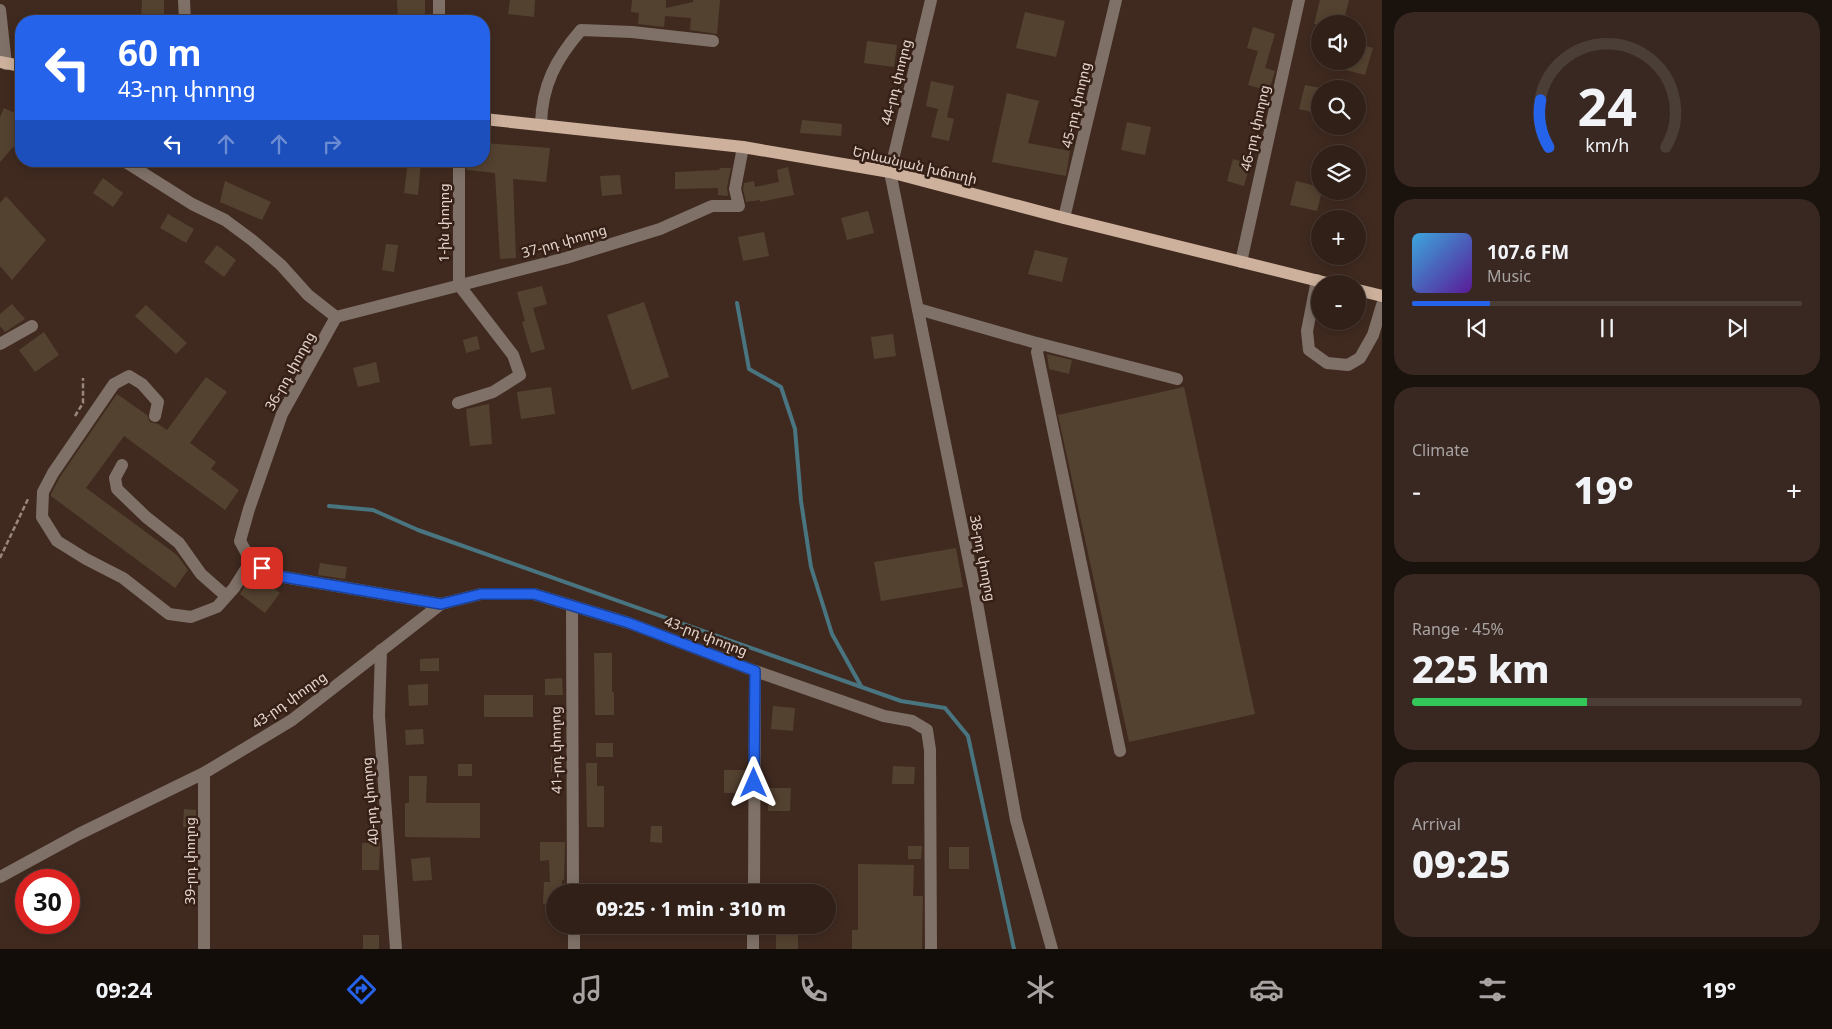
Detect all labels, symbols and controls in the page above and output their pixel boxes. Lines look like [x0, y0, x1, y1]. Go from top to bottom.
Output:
map controls [1311, 15, 1366, 330]
button: sound [1311, 15, 1366, 70]
text: 60 m [118, 29, 202, 76]
icon: left [35, 35, 100, 100]
street label: 44-րդ փողոց [876, 37, 915, 127]
street label: 45-րդ փողոց [1056, 60, 1095, 150]
text: 24 [1577, 70, 1637, 141]
text: 43-րդ փողոց [118, 74, 256, 103]
button: search [1311, 80, 1366, 135]
street label: 46-րդ փողոց [1235, 83, 1274, 173]
icon: left [159, 130, 187, 158]
icon: ahead [212, 130, 240, 158]
icon: ahead [265, 130, 293, 158]
icon: right [318, 130, 346, 158]
text: km/h [1585, 133, 1629, 157]
street label: Երևանյան խճուղի [851, 141, 979, 188]
button: layers [1311, 145, 1366, 200]
street label: 1-ին փողոց [434, 183, 453, 263]
button: + [1311, 210, 1366, 265]
street label: 37-րդ փողոց [519, 219, 609, 262]
text: 107.6 FM [1487, 239, 1569, 265]
text: Music [1487, 265, 1531, 287]
button: − [1311, 275, 1366, 330]
icon: previous [1463, 314, 1491, 342]
icon: pause [1593, 314, 1621, 342]
icon: next [1723, 314, 1751, 342]
street label: 36-րդ փողոց [260, 328, 319, 414]
text: Climate [1412, 439, 1469, 461]
text: 19° [1573, 463, 1634, 515]
text: − [1412, 471, 1421, 509]
text: + [1786, 471, 1802, 509]
street label: 38-րդ փողոց [966, 513, 1001, 603]
pin [241, 547, 283, 589]
icon: arrive [248, 554, 276, 582]
street label: 43-րդ փողոց [662, 611, 751, 660]
text: Range · 45% [1412, 618, 1504, 640]
text: 225 km [1412, 642, 1550, 694]
street label: 43-րդ փողոց [247, 667, 330, 733]
street label: 41-րդ փողոց [545, 706, 566, 794]
position arrow [727, 756, 779, 808]
street label: 40-րդ փողոց [356, 757, 383, 846]
text: Arrival [1412, 813, 1461, 835]
street label: 39-րդ փողոց [180, 817, 199, 905]
text: 09:25 [1412, 837, 1511, 889]
speed limit sign: 30 [15, 869, 80, 934]
text: 09:25 · 1 min · 310 m [596, 896, 786, 922]
icon: directions [344, 972, 379, 1007]
icon: music [570, 972, 605, 1007]
icon: phone [796, 972, 831, 1007]
icon: climate [1023, 972, 1058, 1007]
icon: car [1249, 972, 1284, 1007]
icon: filters [1475, 972, 1510, 1007]
text: 09:24 [96, 975, 152, 1004]
text: 19° [1702, 975, 1736, 1004]

